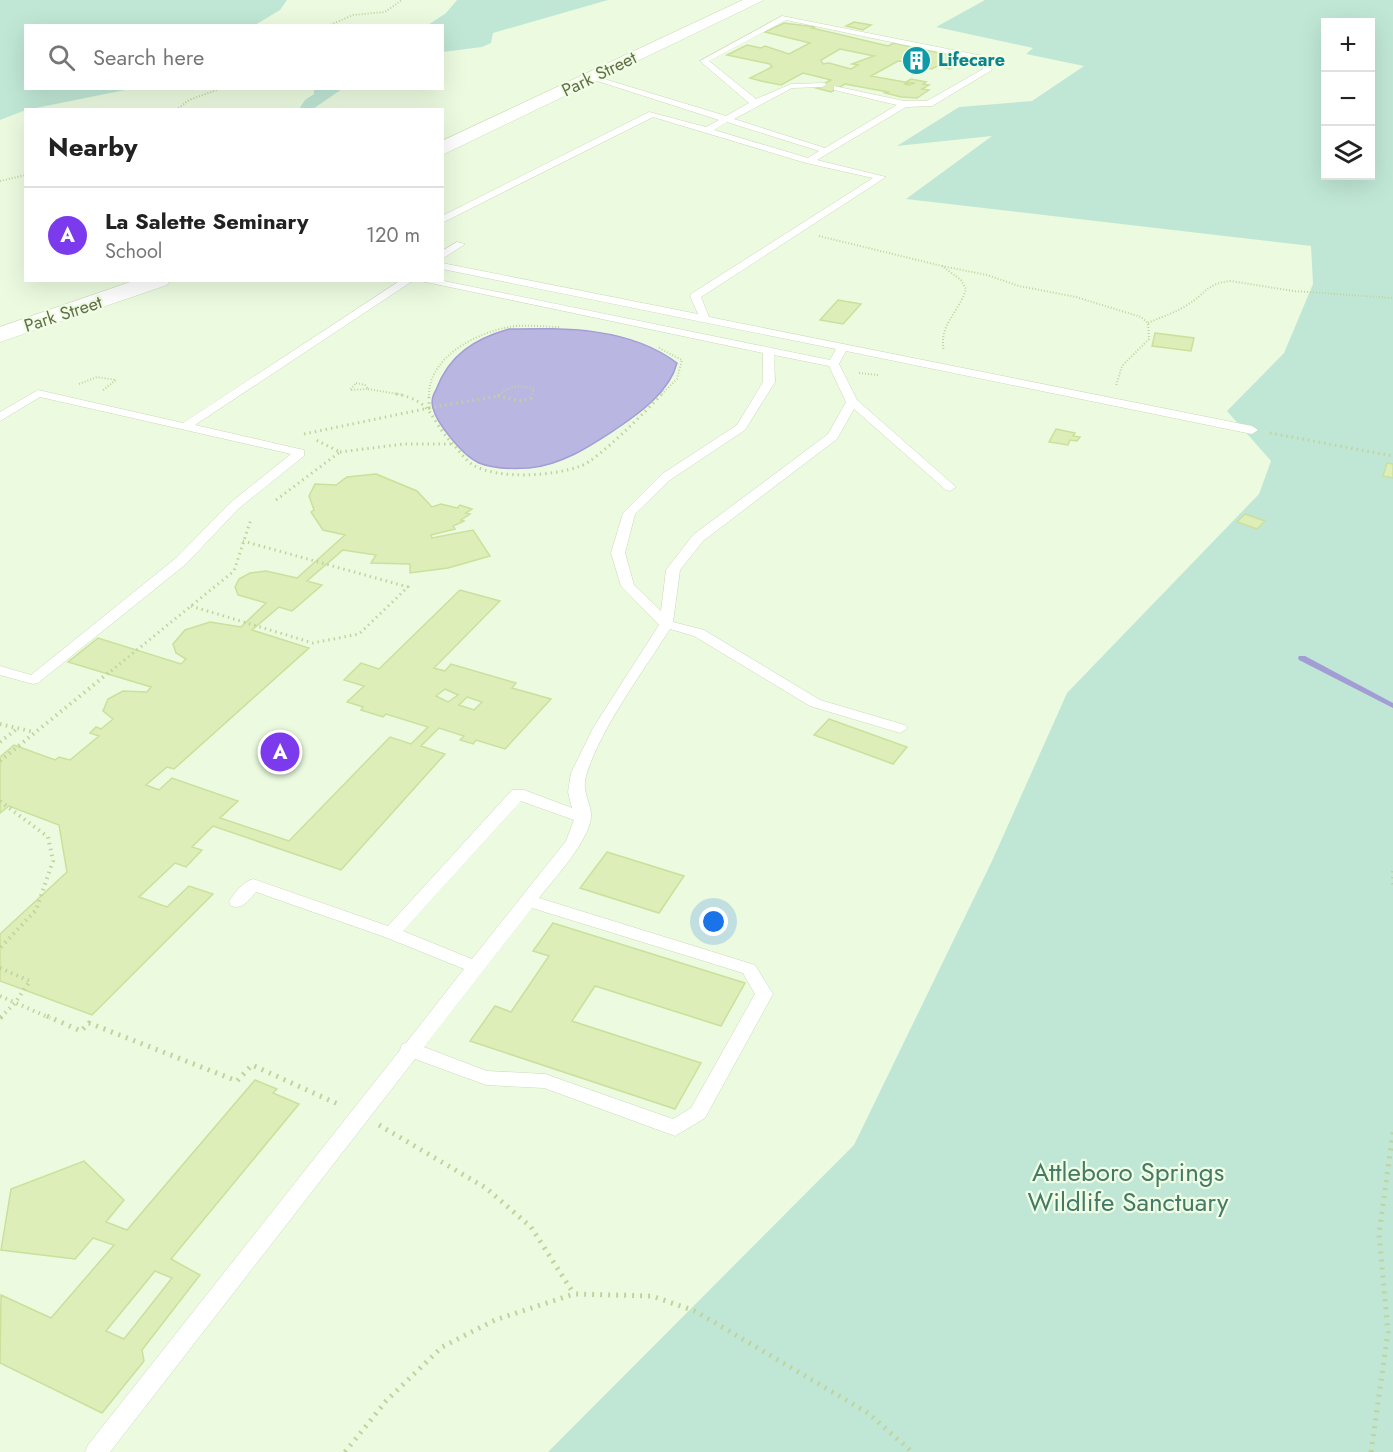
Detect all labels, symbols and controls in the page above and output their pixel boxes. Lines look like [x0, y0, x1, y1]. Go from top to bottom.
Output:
map controls [1321, 18, 1375, 180]
button: + [1321, 18, 1375, 72]
search box [24, 24, 444, 90]
icon: search [45, 41, 78, 74]
text: Search here [93, 41, 204, 73]
street label: Park Street [557, 44, 641, 103]
building icon: Lifecare [901, 44, 933, 76]
place label: Lifecare [938, 47, 1005, 73]
button: − [1321, 72, 1375, 126]
button: layers [1321, 126, 1375, 180]
text: Nearby [48, 128, 137, 166]
text: La Salette Seminary [105, 205, 309, 237]
text: A [60, 221, 75, 250]
text: 120 m [366, 221, 420, 250]
text: School [105, 237, 162, 266]
street label: Park Street [21, 289, 106, 339]
pin: A [260, 730, 300, 774]
your location [699, 907, 728, 936]
park label: Attleboro Springs Wildlife Sanctuary [1027, 1153, 1229, 1221]

